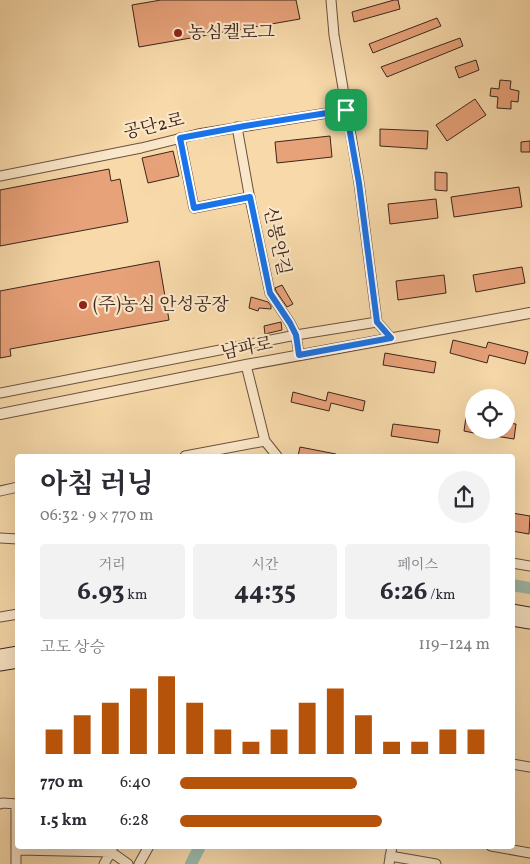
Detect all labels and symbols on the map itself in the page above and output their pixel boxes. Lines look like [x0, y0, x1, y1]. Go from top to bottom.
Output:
place label: 농심켈로그 [188, 21, 276, 46]
marker: 농심켈로그 [172, 27, 184, 39]
pin [325, 89, 367, 131]
street label: 공단2로 [121, 108, 187, 146]
street label: 신봉안길 [257, 204, 295, 278]
place label: (주)농심 안성공장 [93, 293, 229, 318]
marker: (주)농심 안성공장 [77, 299, 89, 311]
street label: 남파로 [219, 332, 275, 366]

